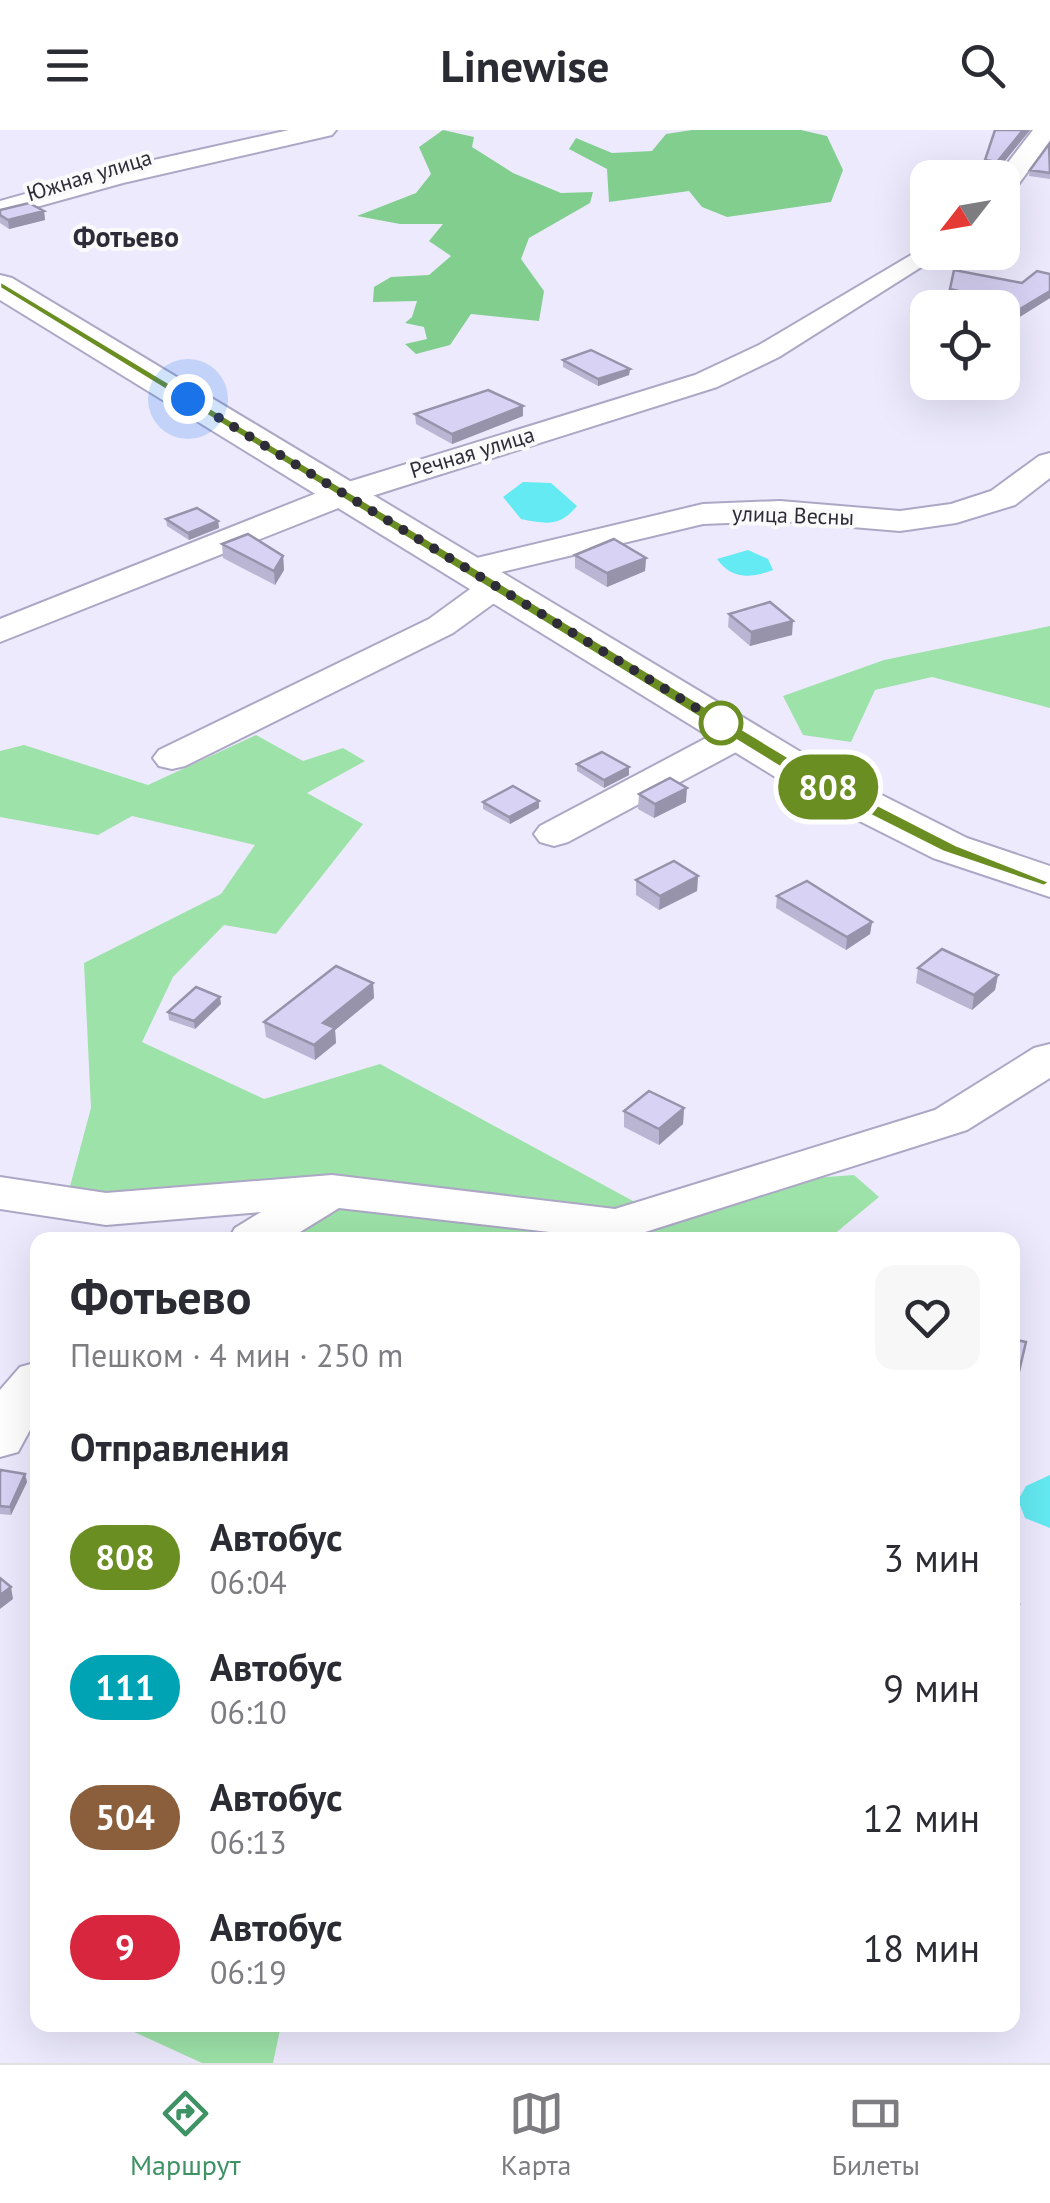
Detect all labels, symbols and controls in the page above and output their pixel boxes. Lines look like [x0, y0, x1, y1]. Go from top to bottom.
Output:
text: Linewise [441, 36, 609, 94]
icon: menu [40, 38, 95, 93]
icon: search [955, 38, 1010, 93]
street label: Южная улица [23, 143, 155, 207]
north arrow [910, 160, 1020, 270]
map controls [910, 160, 1020, 400]
district label: Фотьево [73, 218, 179, 255]
button: locate [910, 290, 1020, 400]
your location [163, 374, 213, 424]
street label: Речная улица [406, 420, 538, 484]
street label: улица Весны [732, 499, 854, 531]
unlabelled marker [700, 702, 742, 744]
line badge: 808 [770, 754, 886, 820]
text: 808 [798, 764, 858, 810]
text: Фотьево [70, 1265, 252, 1327]
button: heart [875, 1265, 980, 1370]
text: Пешком · 4 мин · 250 m [70, 1334, 403, 1376]
text: Отправления [70, 1422, 290, 1471]
text: Автобус [210, 1512, 343, 1561]
text: 3 мин [883, 1533, 980, 1582]
text: 808 [95, 1534, 155, 1580]
text: 06:04 [210, 1561, 287, 1603]
text: Автобус [210, 1642, 343, 1691]
text: 9 мин [883, 1663, 980, 1712]
text: 111 [95, 1664, 155, 1710]
text: 06:10 [210, 1691, 287, 1733]
text: Автобус [210, 1772, 343, 1821]
text: 12 мин [863, 1793, 980, 1842]
text: 504 [95, 1794, 155, 1840]
text: 06:13 [210, 1821, 287, 1863]
text: Автобус [210, 1902, 343, 1951]
text: 18 мин [863, 1923, 980, 1972]
text: 9 [115, 1924, 135, 1970]
text: 06:19 [210, 1951, 287, 1993]
tab: Маршрут [130, 2086, 241, 2183]
tab: Карта [501, 2086, 571, 2183]
tab: Билеты [831, 2086, 920, 2183]

